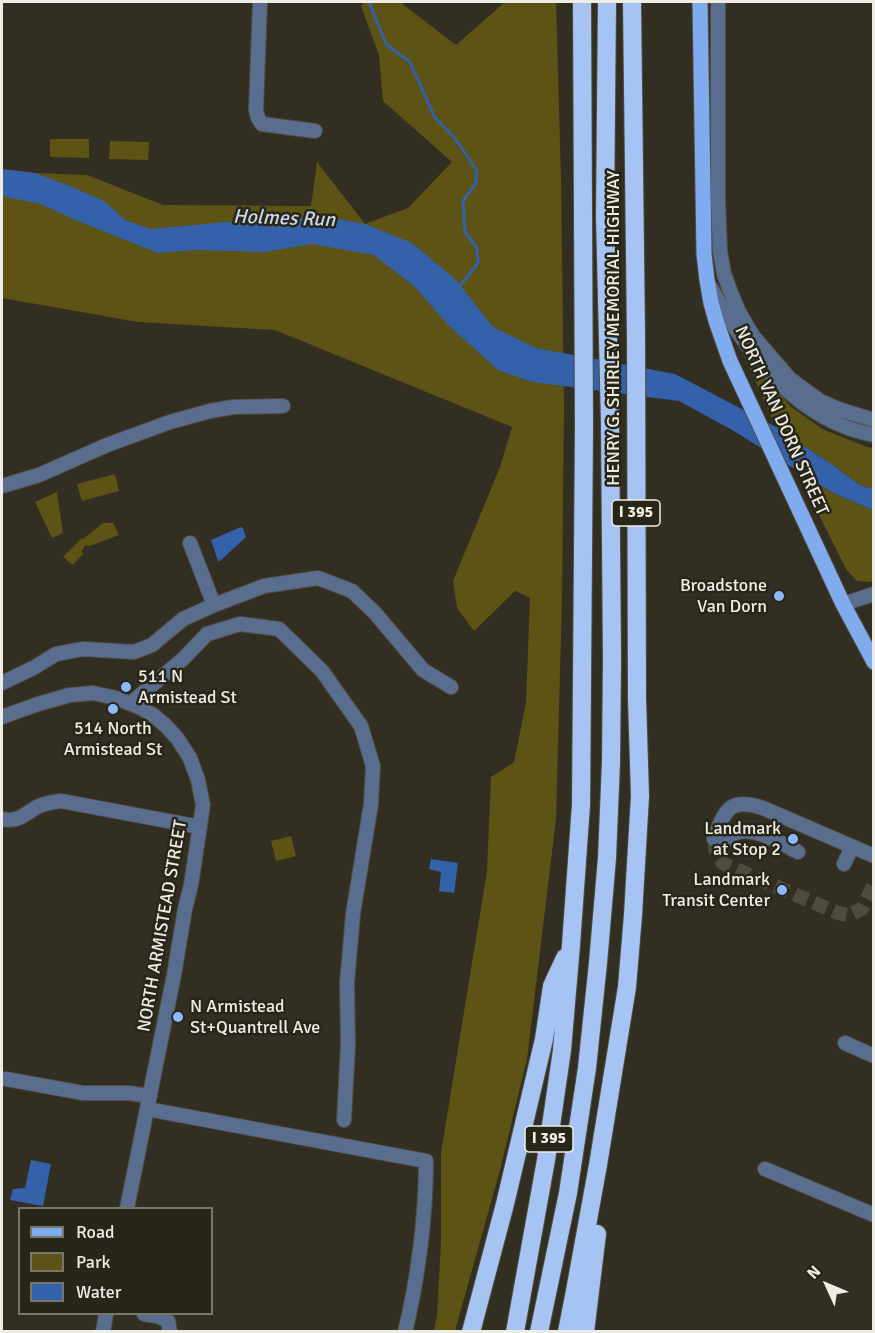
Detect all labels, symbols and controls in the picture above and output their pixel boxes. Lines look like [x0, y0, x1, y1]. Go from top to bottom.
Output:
street label: HENRY G. SHIRLEY MEMORIAL HIGHWAY [603, 170, 625, 486]
water label: Holmes Run [232, 205, 336, 233]
street label: NORTH VAN DORN STREET [729, 323, 833, 519]
road number: I 395 [612, 500, 660, 526]
place label: Broadstone Van Dorn [680, 575, 767, 618]
marker: Broadstone Van Dorn [772, 589, 786, 603]
place label: 511 N Armistead St [138, 666, 237, 708]
marker: 511 N Armistead St [119, 680, 133, 694]
marker: 514 North Armistead St [106, 702, 120, 716]
place label: 514 North Armistead St [64, 718, 162, 760]
street label: NORTH ARMISTEAD STREET [134, 818, 192, 1034]
place label: Landmark at Stop 2 [704, 818, 781, 860]
marker: Landmark at Stop 2 [786, 832, 800, 846]
place label: Landmark Transit Center [662, 869, 770, 912]
marker: Landmark Transit Center [775, 883, 789, 897]
place label: N Armistead St+Quantrell Ave [190, 996, 320, 1038]
marker: N Armistead St+Quantrell Ave [171, 1010, 185, 1024]
road number: I 395 [525, 1126, 573, 1152]
legend [18, 1207, 213, 1315]
text: Road [76, 1221, 115, 1243]
text: Park [76, 1251, 111, 1273]
north arrow [797, 1255, 857, 1315]
text: N [803, 1262, 825, 1283]
text: Water [76, 1281, 121, 1303]

